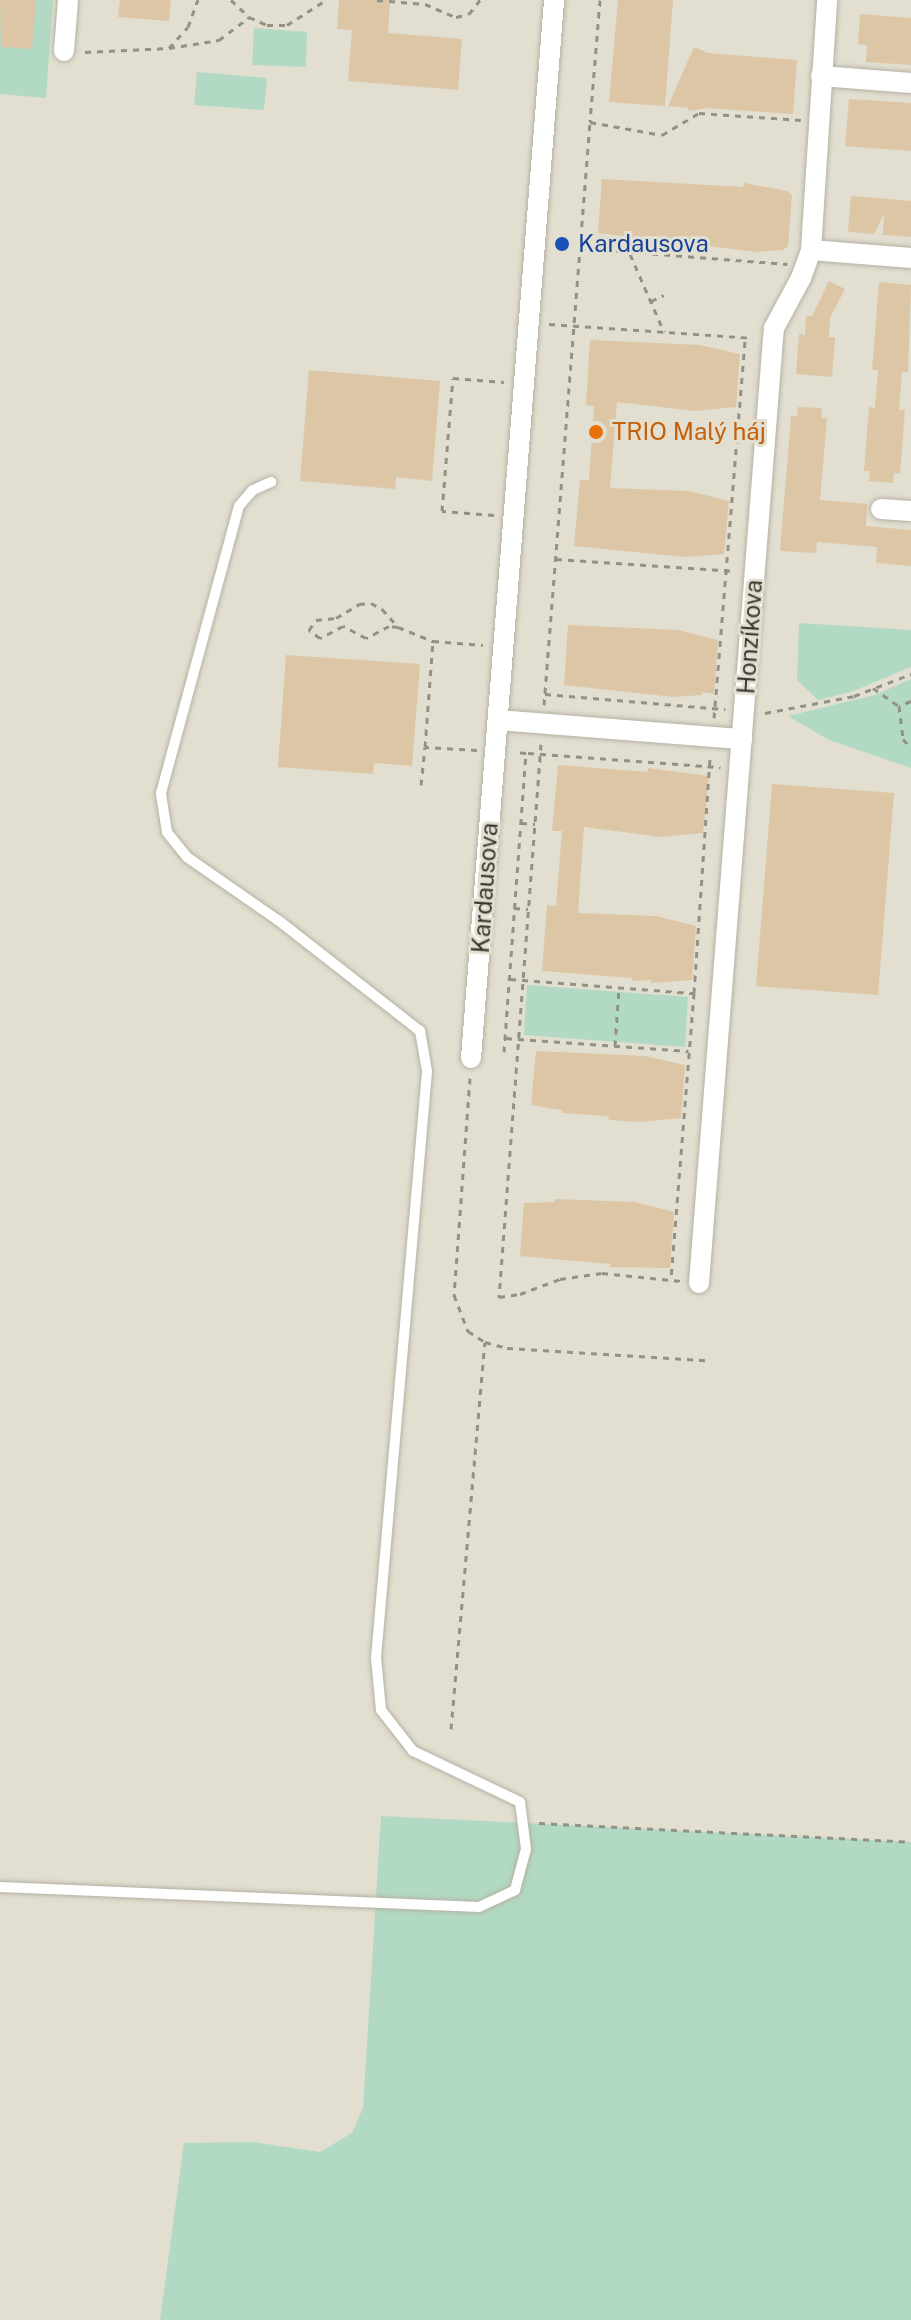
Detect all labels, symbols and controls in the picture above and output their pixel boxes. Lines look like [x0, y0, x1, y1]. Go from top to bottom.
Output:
place label: Kardausova [578, 230, 709, 258]
marker: Kardausova [553, 235, 571, 253]
place label: TRIO Malý háj [612, 418, 766, 446]
marker: TRIO Malý háj [587, 423, 605, 441]
street label: Honzíkova [732, 579, 768, 695]
street label: Kardausova [466, 822, 504, 954]

